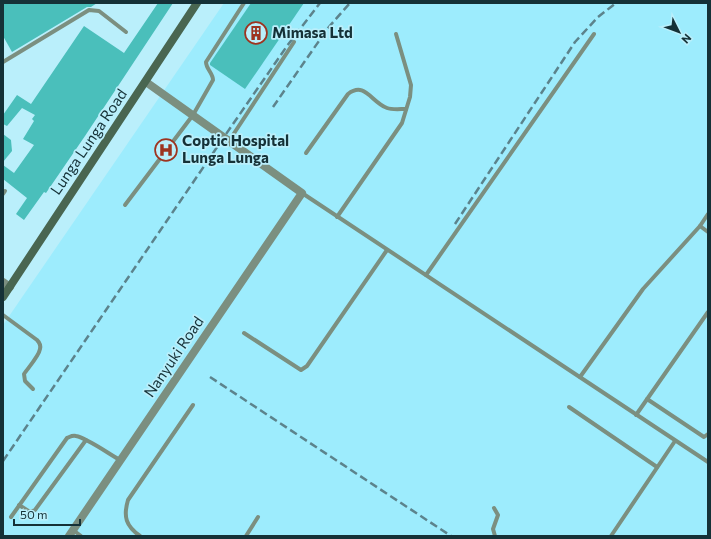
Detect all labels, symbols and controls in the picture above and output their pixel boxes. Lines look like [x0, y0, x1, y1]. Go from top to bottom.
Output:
north arrow [659, 12, 699, 52]
building icon: Mimasa Ltd [243, 20, 269, 46]
place label: Mimasa Ltd [272, 23, 353, 41]
text: N [679, 32, 694, 46]
street label: Lunga Lunga Road [46, 85, 130, 198]
place label: Coptic Hospital Lunga Lunga [182, 131, 289, 166]
hospital icon: Coptic Hospital Lunga Lunga [153, 137, 179, 163]
street label: Nanyuki Road [140, 313, 207, 400]
scale bar [14, 501, 80, 527]
text: 50 m [20, 507, 48, 521]

